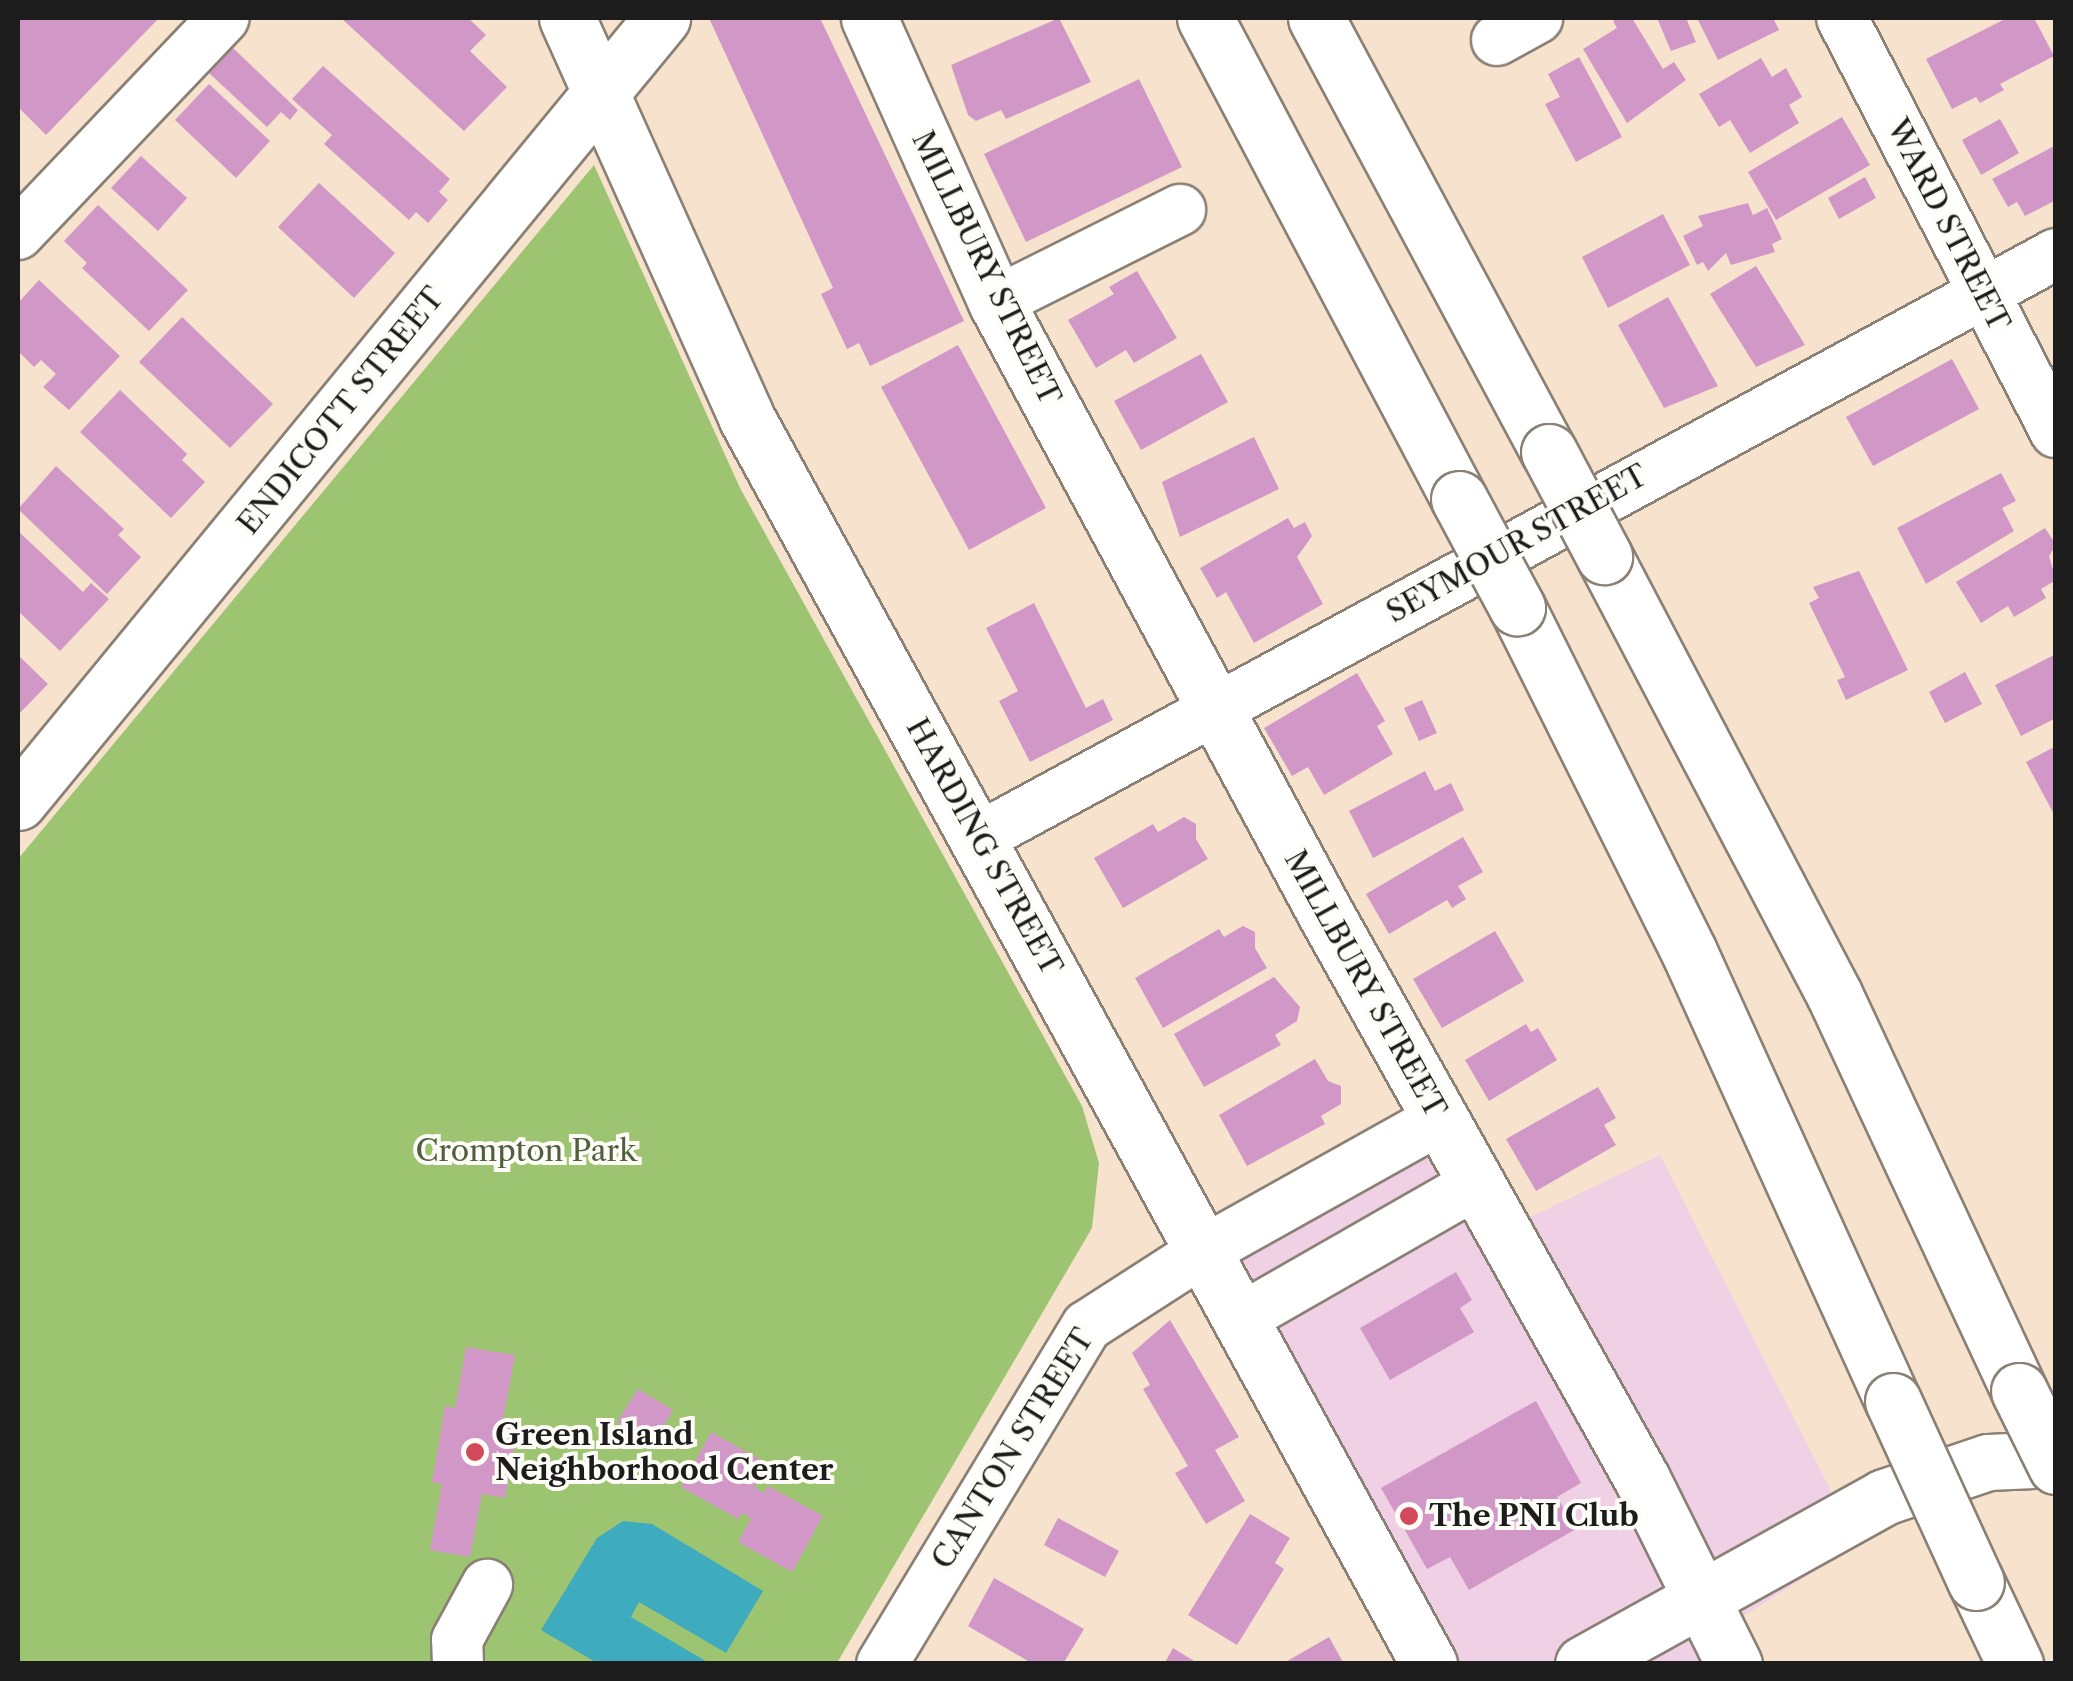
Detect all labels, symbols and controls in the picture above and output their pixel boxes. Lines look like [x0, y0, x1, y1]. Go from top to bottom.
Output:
street label: WARD STREET [1879, 113, 2017, 337]
street label: MILLBURY STREET [904, 125, 1068, 411]
street label: ENDICOTT STREET [230, 280, 452, 542]
street label: SEYMOUR STREET [1380, 457, 1654, 631]
street label: HARDING STREET [898, 712, 1070, 982]
street label: MILLBURY STREET [1276, 844, 1454, 1124]
park label: Crompton Park [415, 1133, 637, 1169]
street label: CANTON STREET [925, 1322, 1101, 1576]
place label: Green Island Neighborhood Center [495, 1417, 834, 1488]
marker: Green Island Neighborhood Center [464, 1441, 486, 1463]
place label: The PNI Club [1429, 1498, 1639, 1534]
marker: The PNI Club [1398, 1505, 1420, 1527]

